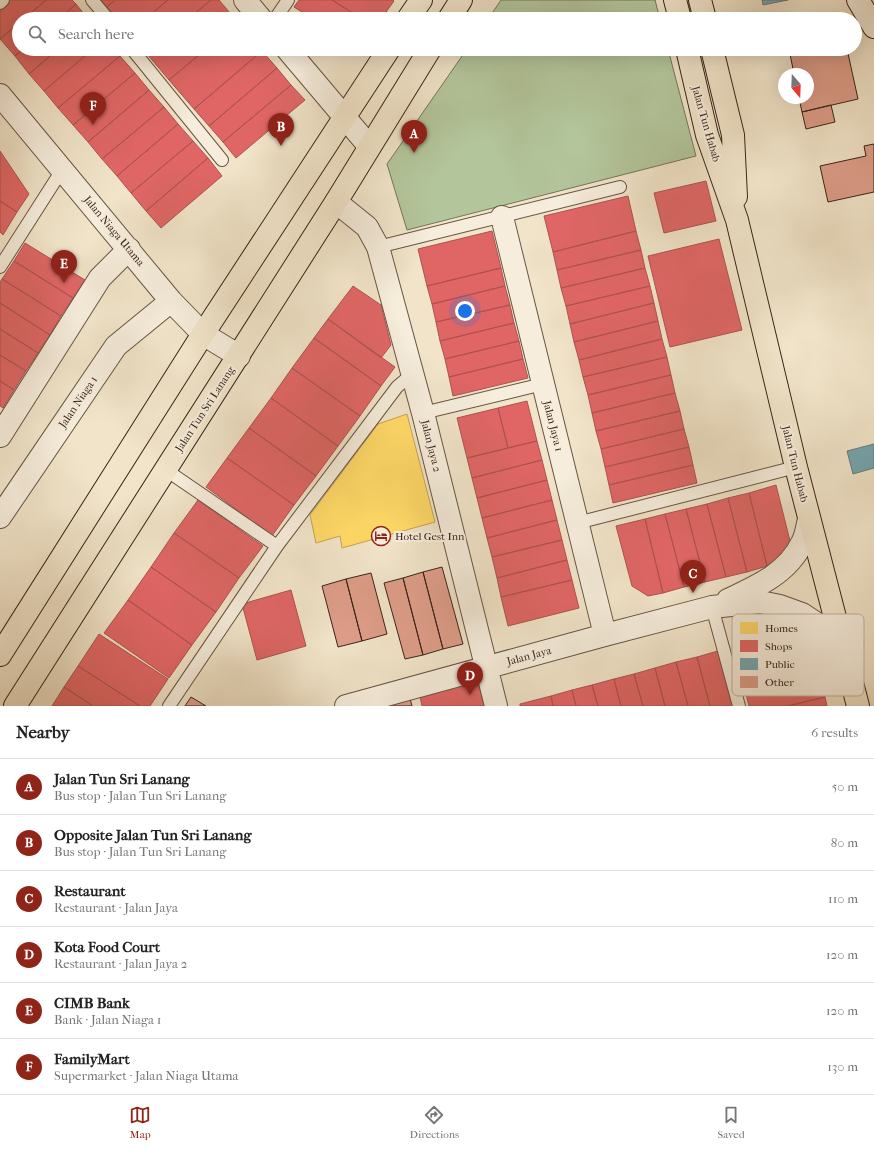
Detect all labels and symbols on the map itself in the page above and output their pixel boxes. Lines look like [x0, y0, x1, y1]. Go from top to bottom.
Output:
north arrow [778, 68, 814, 104]
street label: Jalan Tun Habab [689, 84, 723, 164]
pin: F [80, 92, 106, 125]
pin: B [268, 113, 294, 146]
pin: A [401, 120, 427, 153]
street label: Jalan Niaga Utama [80, 193, 148, 269]
pin: E [51, 250, 77, 283]
your location [455, 301, 475, 321]
street label: Jalan Tun Sri Lanang [172, 364, 238, 455]
street label: Jalan Niaga 1 [55, 374, 100, 431]
street label: Jalan Jaya 1 [540, 398, 566, 453]
street label: Jalan Jaya 2 [418, 418, 444, 474]
street label: Jalan Tun Habab [779, 423, 811, 504]
hotel icon: Hotel Gest Inn [370, 525, 392, 547]
place label: Hotel Gest Inn [395, 530, 465, 543]
pin: C [680, 560, 706, 593]
legend [732, 614, 864, 696]
text: Homes [765, 622, 798, 635]
text: Shops [765, 640, 792, 653]
street label: Jalan Jaya [504, 644, 554, 668]
text: Public [765, 658, 795, 671]
pin: D [457, 662, 483, 695]
text: Other [765, 676, 794, 689]

